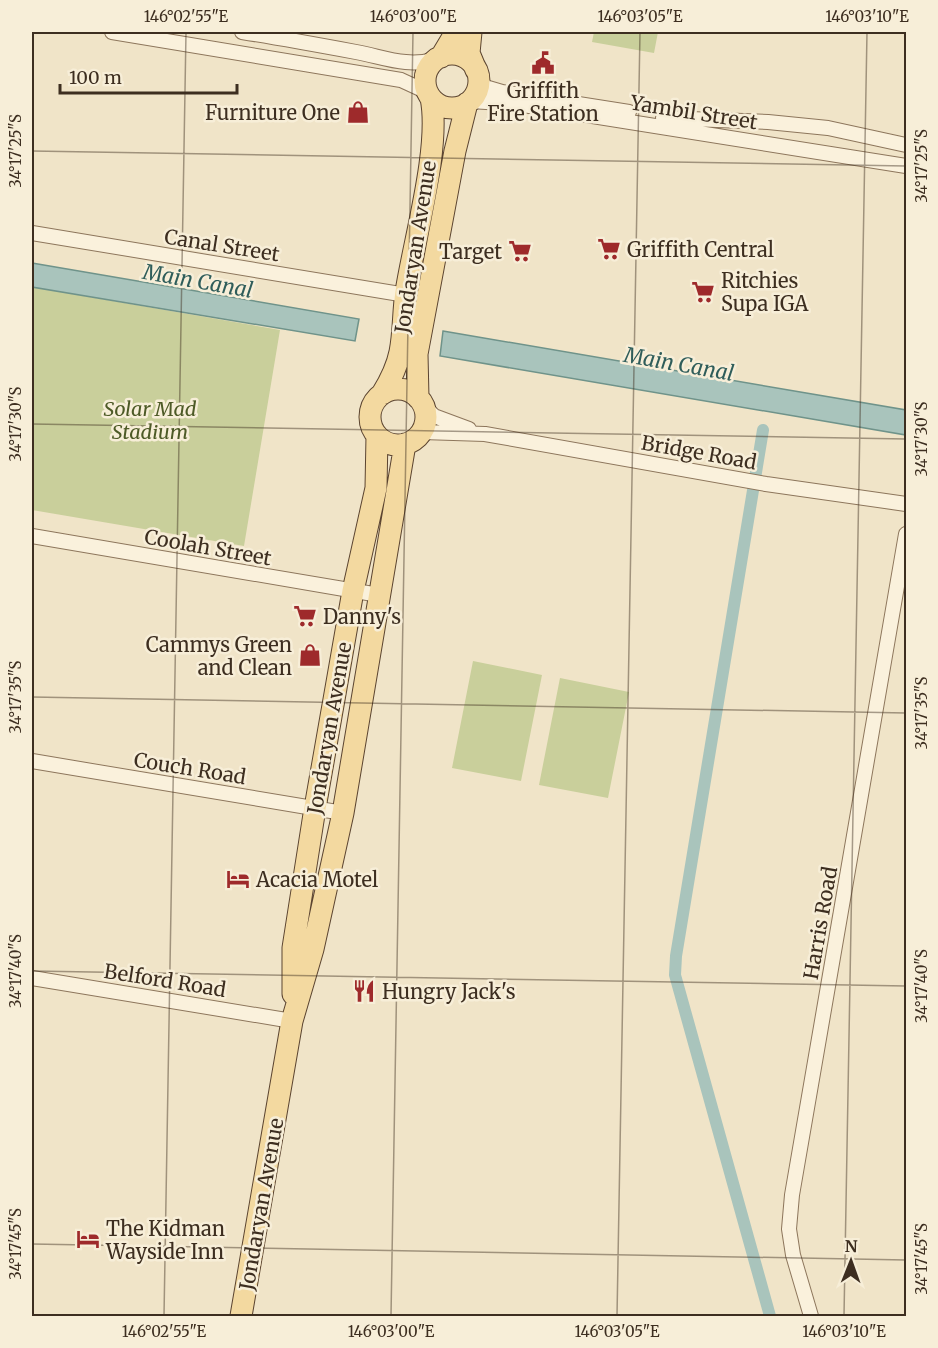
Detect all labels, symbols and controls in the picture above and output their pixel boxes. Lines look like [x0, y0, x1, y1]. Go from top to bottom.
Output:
text: 146°02'55"E [144, 7, 229, 26]
text: 146°03'00"E [370, 7, 457, 26]
text: 146°03'05"E [597, 7, 683, 26]
text: 146°03'10"E [825, 7, 909, 26]
public building icon: Griffith Fire Station [530, 50, 556, 76]
scale bar [60, 57, 237, 95]
text: 100 m [69, 66, 122, 89]
place label: Griffith Fire Station [487, 78, 599, 126]
street label: Yambil Street [628, 89, 760, 134]
shop icon: Furniture One [345, 99, 371, 125]
place label: Furniture One [205, 100, 340, 125]
text: 34°17'25"S [6, 114, 25, 188]
text: 34°17'25"S [912, 129, 931, 203]
street label: Jondaryan Avenue [389, 159, 441, 336]
street label: Canal Street [163, 224, 282, 266]
supermarket icon: Griffith Central [596, 236, 622, 262]
place label: Griffith Central [627, 237, 774, 262]
supermarket icon: Target [507, 238, 533, 264]
place label: Target [439, 239, 502, 264]
water label: Main Canal [140, 258, 255, 304]
place label: Ritchies Supa IGA [721, 268, 809, 316]
supermarket icon: Ritchies Supa IGA [690, 279, 716, 305]
water label: Main Canal [621, 341, 736, 387]
text: 34°17'30"S [6, 386, 25, 461]
park label: Solar Mad Stadium [103, 396, 197, 444]
text: 34°17'30"S [912, 401, 931, 476]
street label: Bridge Road [639, 430, 759, 474]
street label: Coolah Street [143, 524, 274, 571]
supermarket icon: Danny's [292, 603, 318, 629]
place label: Danny's [323, 604, 401, 629]
place label: Cammys Green and Clean [146, 632, 292, 680]
street label: Jondaryan Avenue [301, 640, 356, 817]
shop icon: Cammys Green and Clean [297, 642, 323, 668]
text: 34°17'35"S [6, 660, 25, 734]
text: 34°17'35"S [912, 676, 931, 750]
street label: Couch Road [132, 747, 248, 789]
street label: Harris Road [798, 865, 842, 981]
hotel icon: Acacia Motel [225, 866, 251, 892]
place label: Acacia Motel [255, 867, 378, 892]
text: 34°17'40"S [6, 934, 25, 1008]
text: 34°17'40"S [912, 949, 931, 1023]
street label: Belford Road [102, 958, 228, 1002]
restaurant icon: Hungry Jack's [351, 978, 377, 1004]
place label: Hungry Jack's [382, 979, 516, 1004]
street label: Jondaryan Avenue [233, 1116, 288, 1293]
text: 34°17'45"S [6, 1208, 25, 1280]
place label: The Kidman Wayside Inn [105, 1216, 225, 1264]
text: 34°17'45"S [912, 1223, 931, 1295]
hotel icon: The Kidman Wayside Inn [75, 1226, 101, 1252]
north arrow [821, 1231, 881, 1291]
text: N [845, 1236, 858, 1256]
text: 146°02'55"E [122, 1322, 207, 1341]
text: 146°03'00"E [348, 1322, 435, 1341]
text: 146°03'05"E [574, 1322, 660, 1341]
text: 146°03'10"E [802, 1322, 886, 1341]

